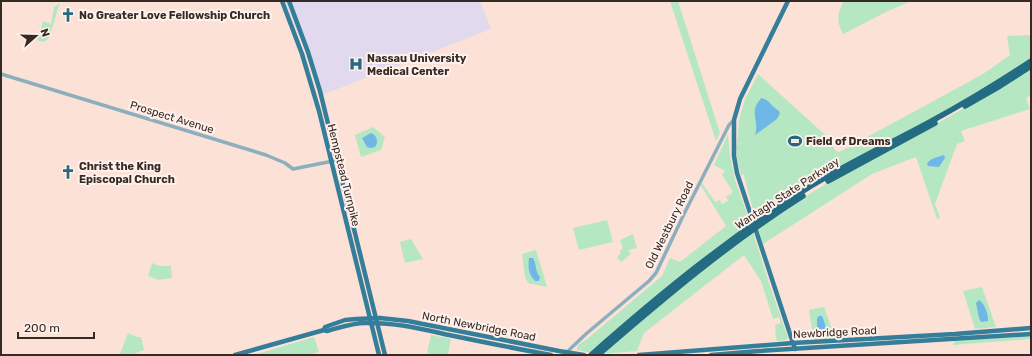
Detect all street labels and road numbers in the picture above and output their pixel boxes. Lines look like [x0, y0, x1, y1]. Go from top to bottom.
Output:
street label: Prospect Avenue [128, 99, 215, 136]
street label: Hempstead Turnpike [324, 123, 363, 228]
street label: Wantagh State Parkway [733, 155, 842, 232]
street label: Old Westbury Road [643, 179, 696, 271]
street label: North Newbridge Road [421, 309, 537, 344]
street label: Newbridge Road [793, 324, 877, 341]

